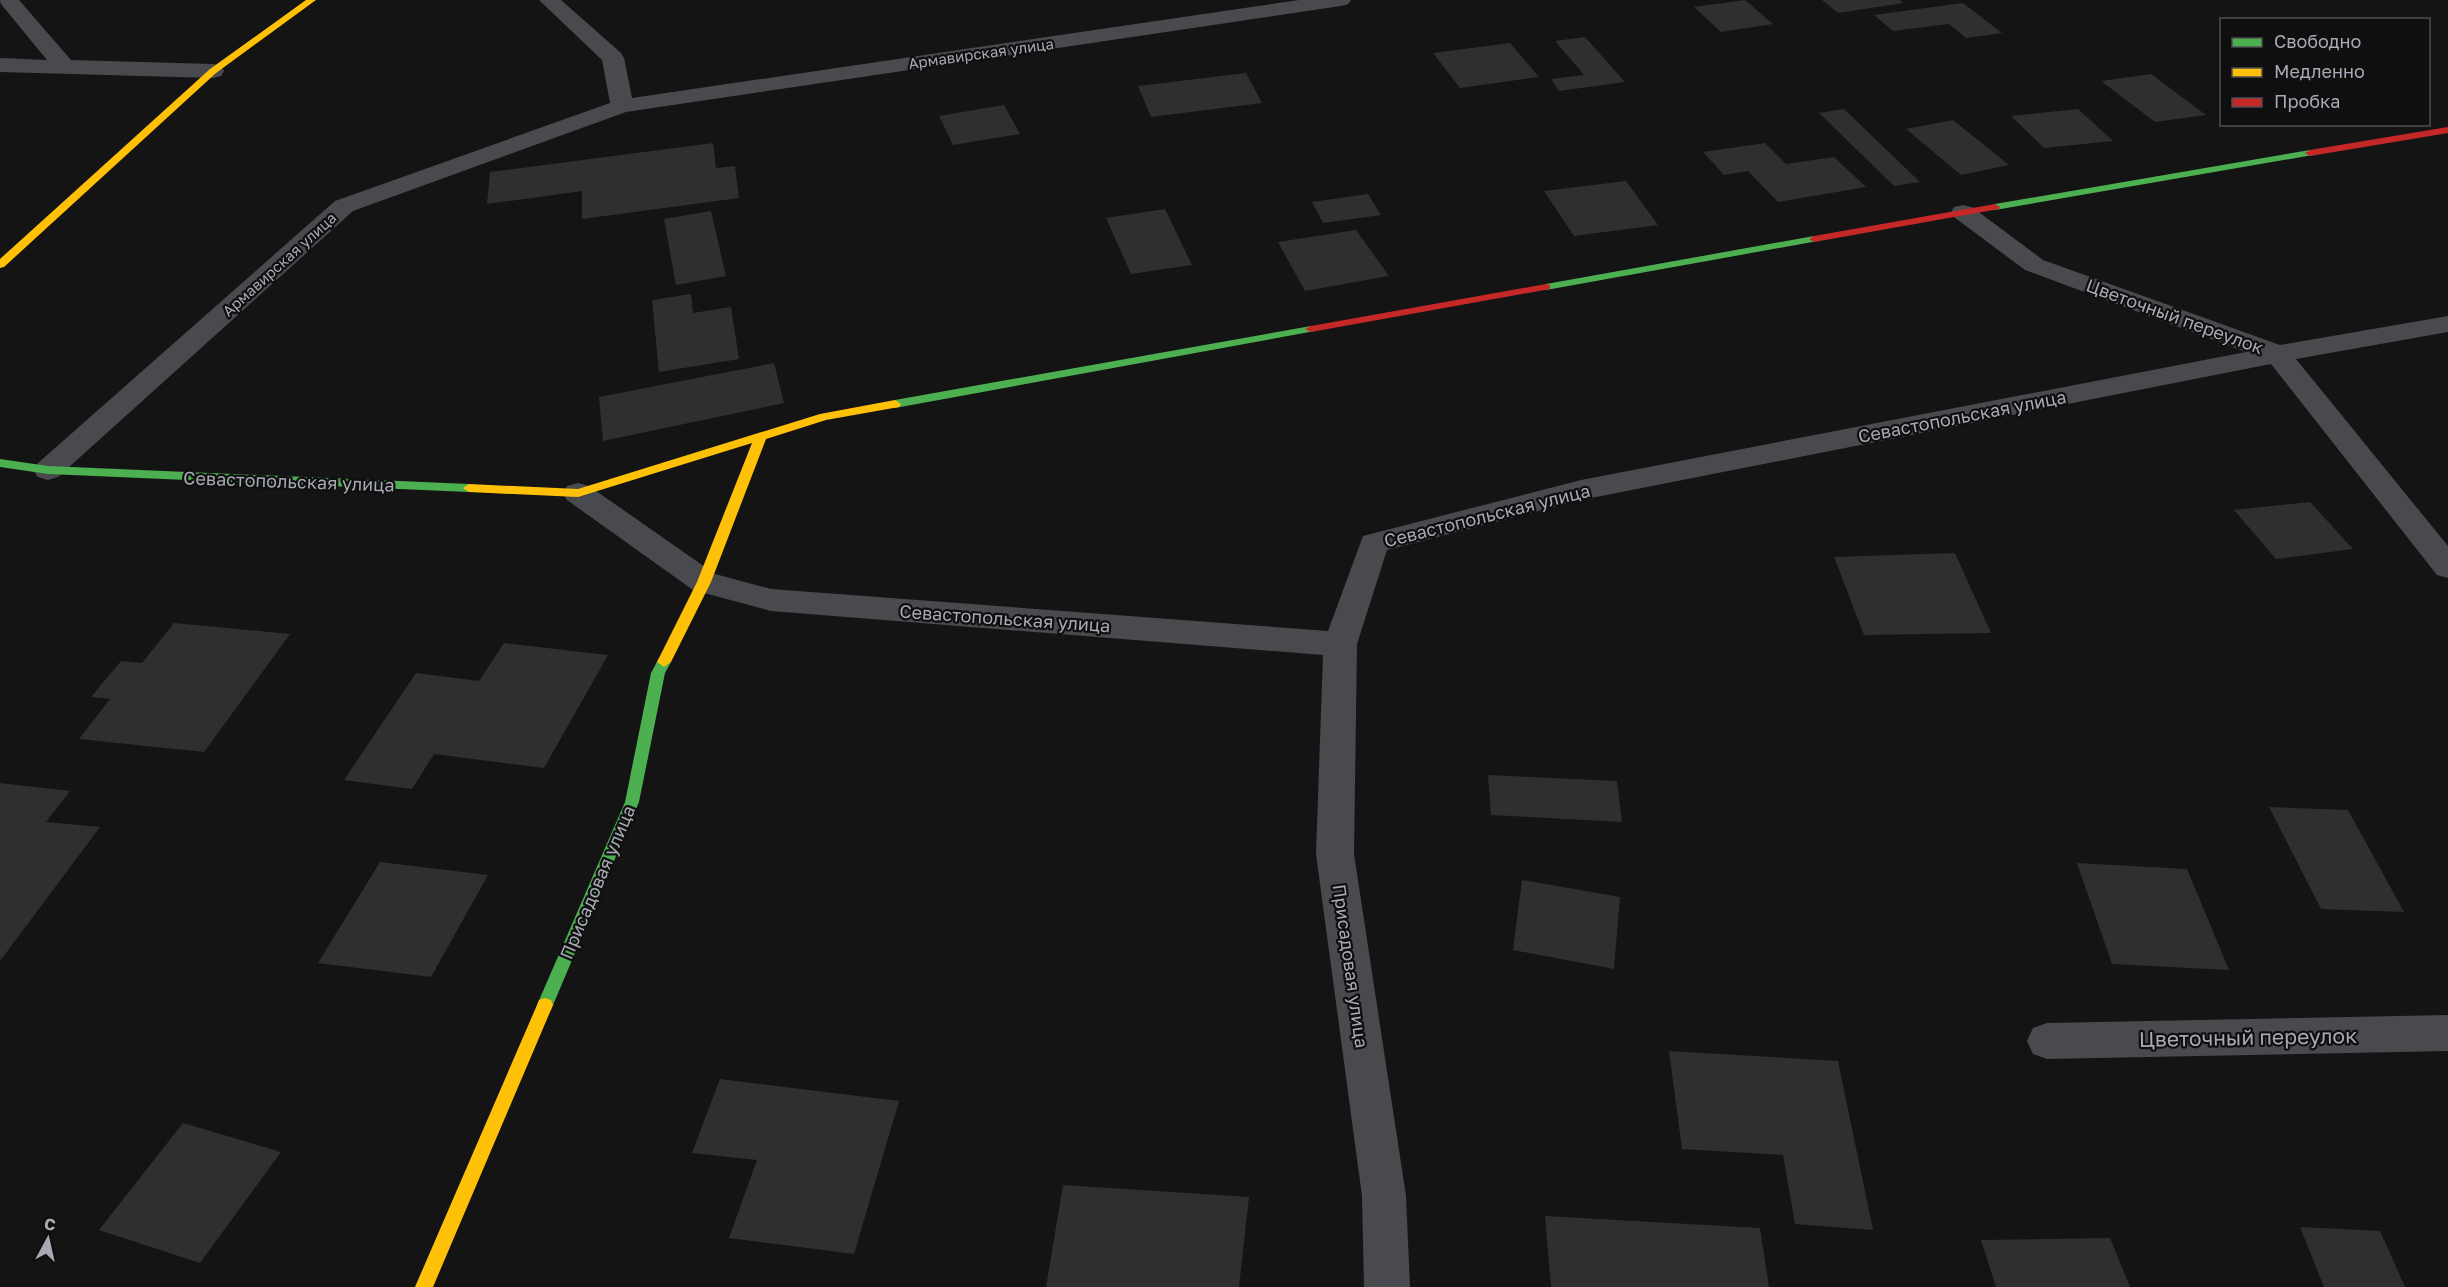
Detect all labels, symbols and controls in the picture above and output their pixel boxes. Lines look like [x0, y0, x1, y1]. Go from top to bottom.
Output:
legend [2220, 18, 2430, 126]
text: Свободно [2274, 30, 2361, 52]
street label: Армавирская улица [907, 34, 1055, 72]
text: Медленно [2274, 60, 2365, 82]
text: Пробка [2274, 90, 2340, 112]
street label: Армавирская улица [218, 208, 340, 320]
street label: Цветочный переулок [2083, 274, 2267, 358]
street label: Севастопольская улица [1856, 385, 2068, 447]
street label: Севастопольская улица [183, 466, 395, 496]
street label: Севастопольская улица [1382, 479, 1592, 551]
street label: Севастопольская улица [899, 600, 1111, 636]
street label: Присадовая улица [555, 802, 639, 962]
street label: Присадовая улица [1329, 883, 1373, 1049]
street label: Цветочный переулок [2139, 1022, 2357, 1052]
north arrow [18, 1209, 78, 1269]
text: С [43, 1213, 57, 1235]

